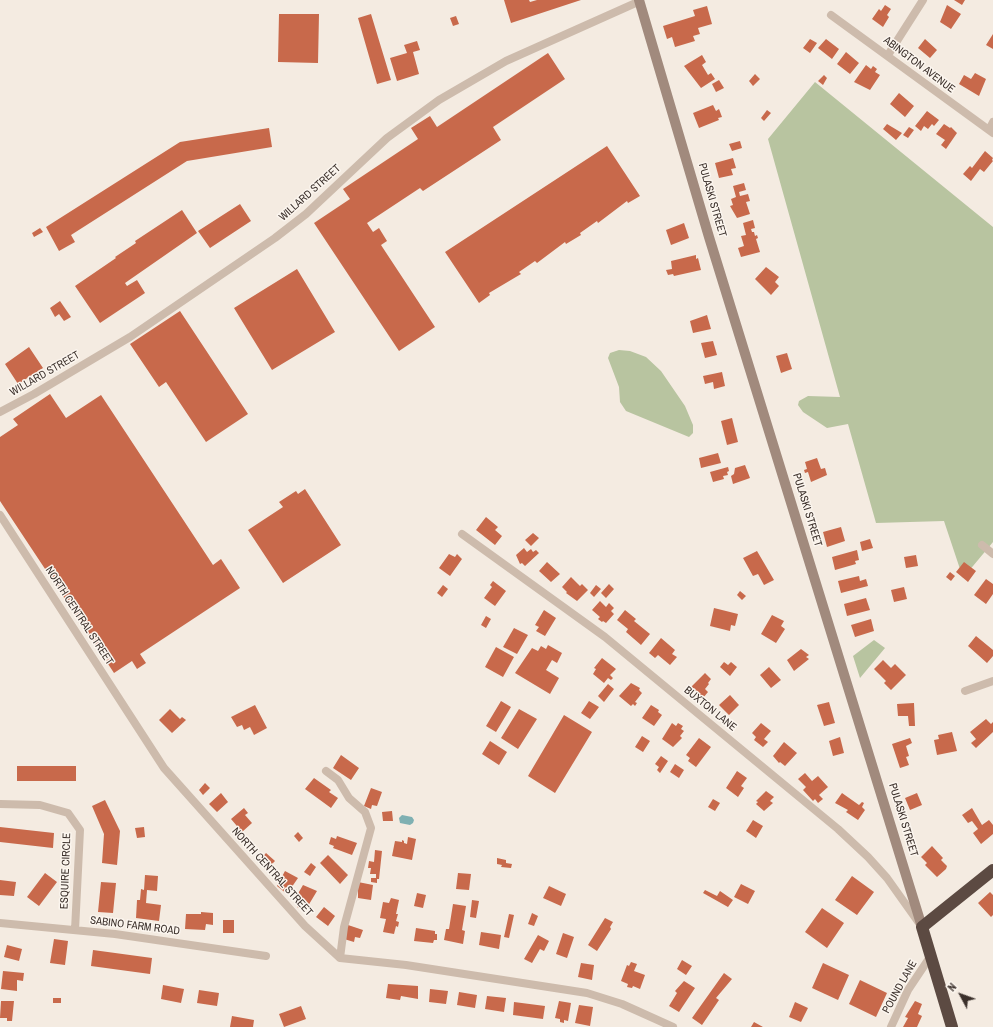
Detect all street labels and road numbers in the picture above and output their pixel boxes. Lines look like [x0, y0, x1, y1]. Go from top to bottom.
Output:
street label: ABINGTON AVENUE [881, 34, 957, 96]
street label: WILLARD STREET [277, 162, 343, 224]
street label: PULASKI STREET [695, 162, 729, 238]
street label: WILLARD STREET [8, 349, 82, 399]
street label: PULASKI STREET [790, 472, 824, 548]
street label: NORTH CENTRAL STREET [42, 564, 116, 668]
street label: BUXTON LANE [681, 684, 739, 734]
street label: PULASKI STREET [886, 782, 920, 858]
street label: NORTH CENTRAL STREET [229, 825, 315, 919]
street label: ESQUIRE CIRCLE [58, 833, 74, 909]
street label: SABINO FARM ROAD [89, 914, 181, 938]
street label: POUND LANE [880, 958, 920, 1016]

